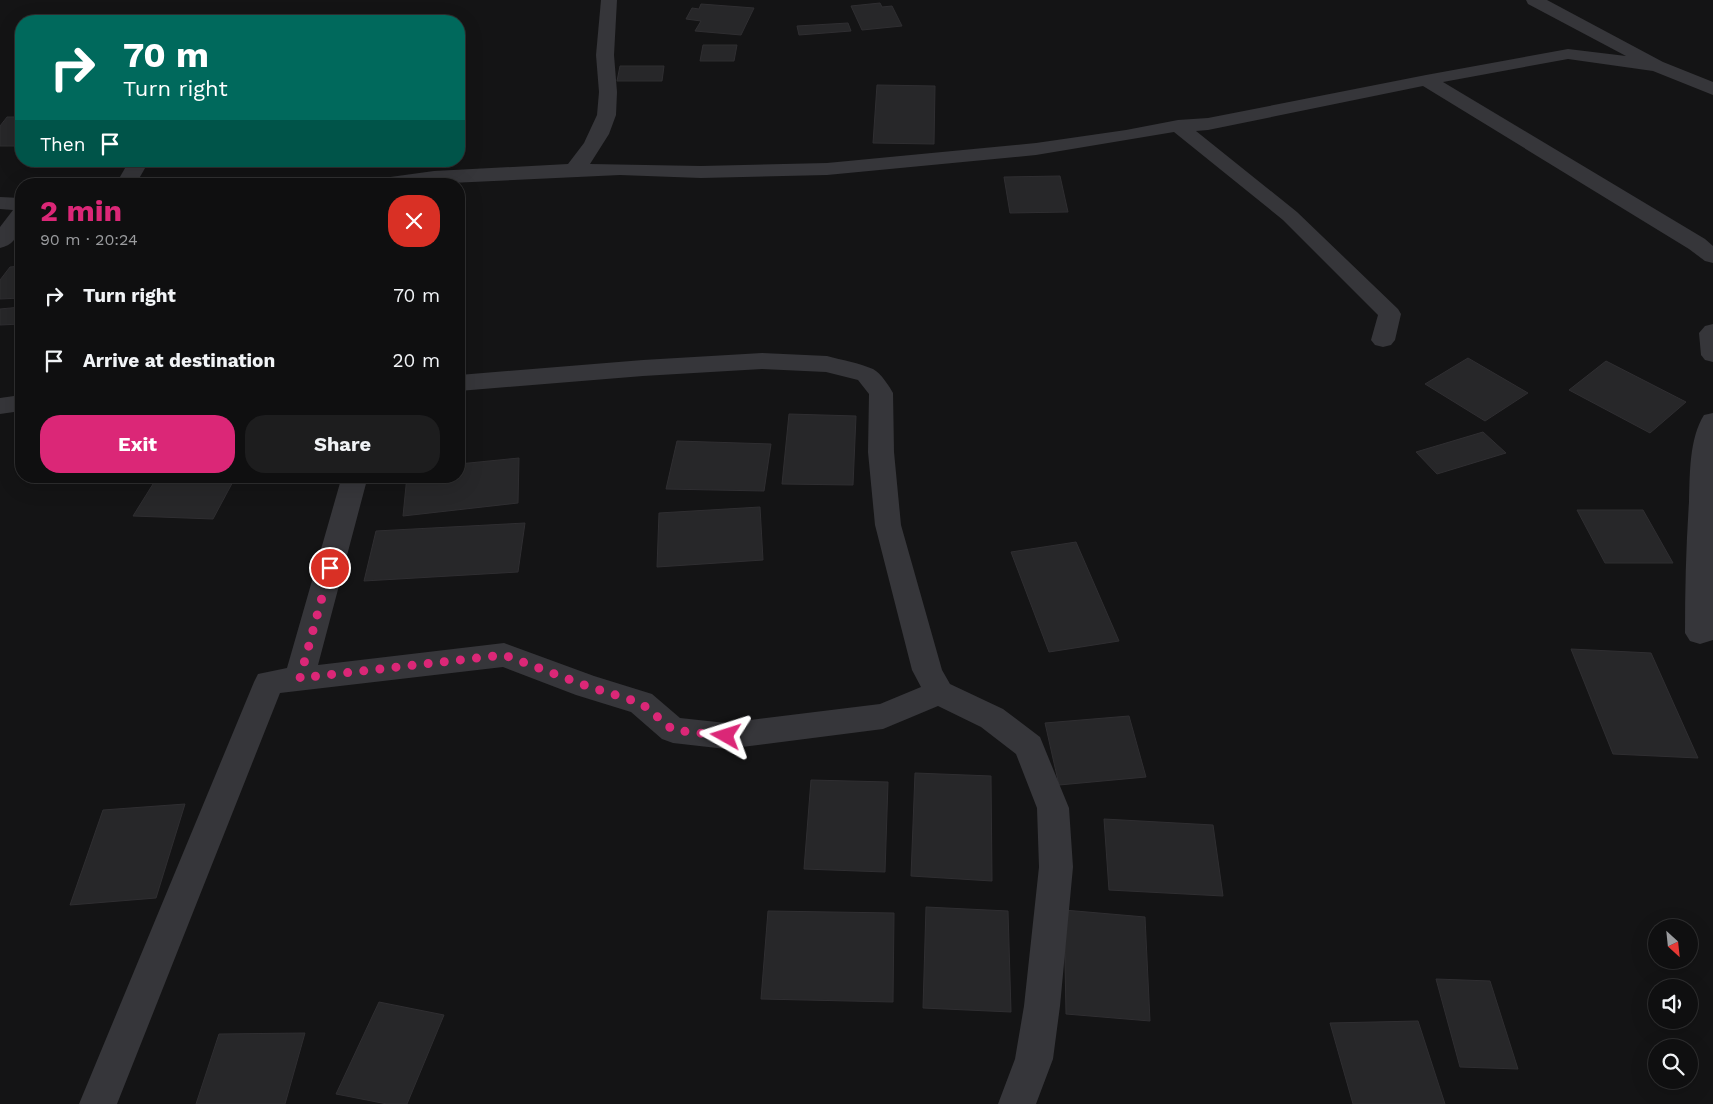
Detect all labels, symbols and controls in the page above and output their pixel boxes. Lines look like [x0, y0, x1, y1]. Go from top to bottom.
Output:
text: 70 m [123, 34, 209, 76]
icon: right [40, 35, 105, 100]
text: Turn right [123, 76, 228, 101]
icon: arrive [96, 130, 124, 158]
text: Then [40, 133, 86, 156]
text: 2 min [40, 193, 122, 228]
button: close [388, 195, 440, 247]
text: 90 m · 20:24 [40, 230, 138, 249]
icon: right [40, 282, 68, 310]
text: Turn right [83, 284, 176, 307]
text: 70 m [393, 284, 440, 307]
icon: arrive [40, 347, 68, 375]
text: Arrive at destination [83, 349, 275, 372]
text: 20 m [393, 349, 440, 372]
button: Exit [40, 415, 235, 473]
button: Share [245, 415, 440, 473]
pin [309, 547, 351, 589]
icon: arrive [316, 554, 344, 582]
position arrow [699, 709, 751, 761]
north arrow [1648, 919, 1698, 969]
map controls [1648, 919, 1698, 1089]
button: sound [1648, 979, 1698, 1029]
button: search [1648, 1039, 1698, 1089]

